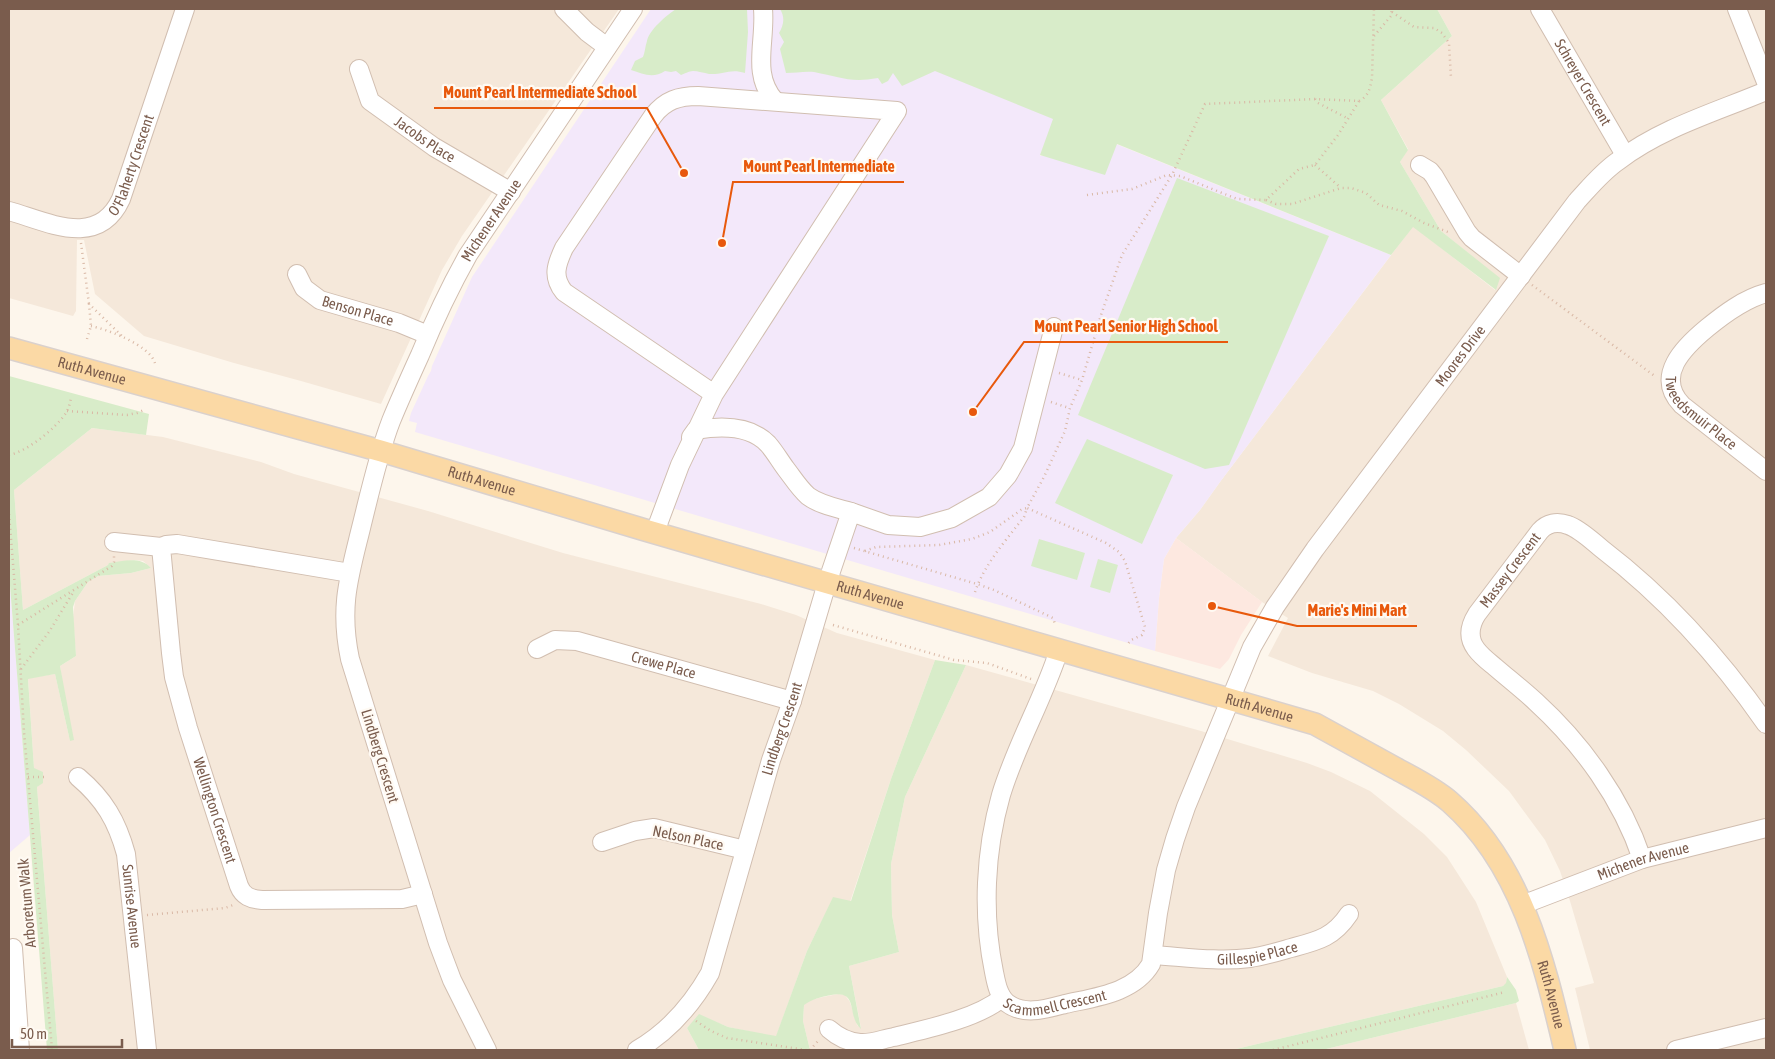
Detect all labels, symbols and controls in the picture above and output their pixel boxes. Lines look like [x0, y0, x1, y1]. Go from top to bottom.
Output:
street label: Schreyer Crescent [1551, 36, 1615, 128]
callout: Mount Pearl Intermediate School [434, 77, 647, 108]
text: Mount Pearl Intermediate School [443, 83, 637, 101]
street label: O'Flaherty Crescent [104, 112, 157, 219]
street label: Jacobs Place [392, 113, 459, 166]
callout: Mount Pearl Intermediate [733, 151, 904, 182]
text: Mount Pearl Intermediate [743, 157, 895, 175]
street label: Michener Avenue [457, 176, 524, 264]
street label: Benson Place [320, 292, 396, 329]
callout: Mount Pearl Senior High School [1024, 311, 1228, 342]
text: Mount Pearl Senior High School [1034, 317, 1218, 335]
street label: Moores Drive [1432, 322, 1489, 389]
street label: Ruth Avenue [56, 353, 128, 388]
street label: Tweedsmuir Place [1663, 376, 1741, 453]
street label: Ruth Avenue [446, 462, 518, 499]
street label: Massey Crescent [1476, 529, 1544, 611]
street label: Ruth Avenue [834, 577, 906, 613]
callout: Marie's Mini Mart [1297, 595, 1417, 626]
text: Marie's Mini Mart [1307, 601, 1407, 619]
street label: Crewe Place [629, 648, 698, 682]
street label: Lindberg Crescent [758, 680, 805, 777]
street label: Ruth Avenue [1223, 689, 1296, 725]
street label: Lindberg Crescent [358, 707, 403, 805]
street label: Wellington Crescent [190, 755, 240, 865]
street label: Nelson Place [651, 822, 725, 853]
street label: Michener Avenue [1595, 839, 1691, 883]
street label: Arboretum Walk [14, 857, 39, 948]
street label: Sunrise Avenue [119, 863, 145, 949]
street label: Gillespie Place [1217, 938, 1299, 968]
street label: Ruth Avenue [1534, 958, 1569, 1030]
street label: Scammell Crescent [1000, 986, 1108, 1019]
scale bar [12, 1016, 122, 1048]
text: 50 m [20, 1025, 47, 1042]

